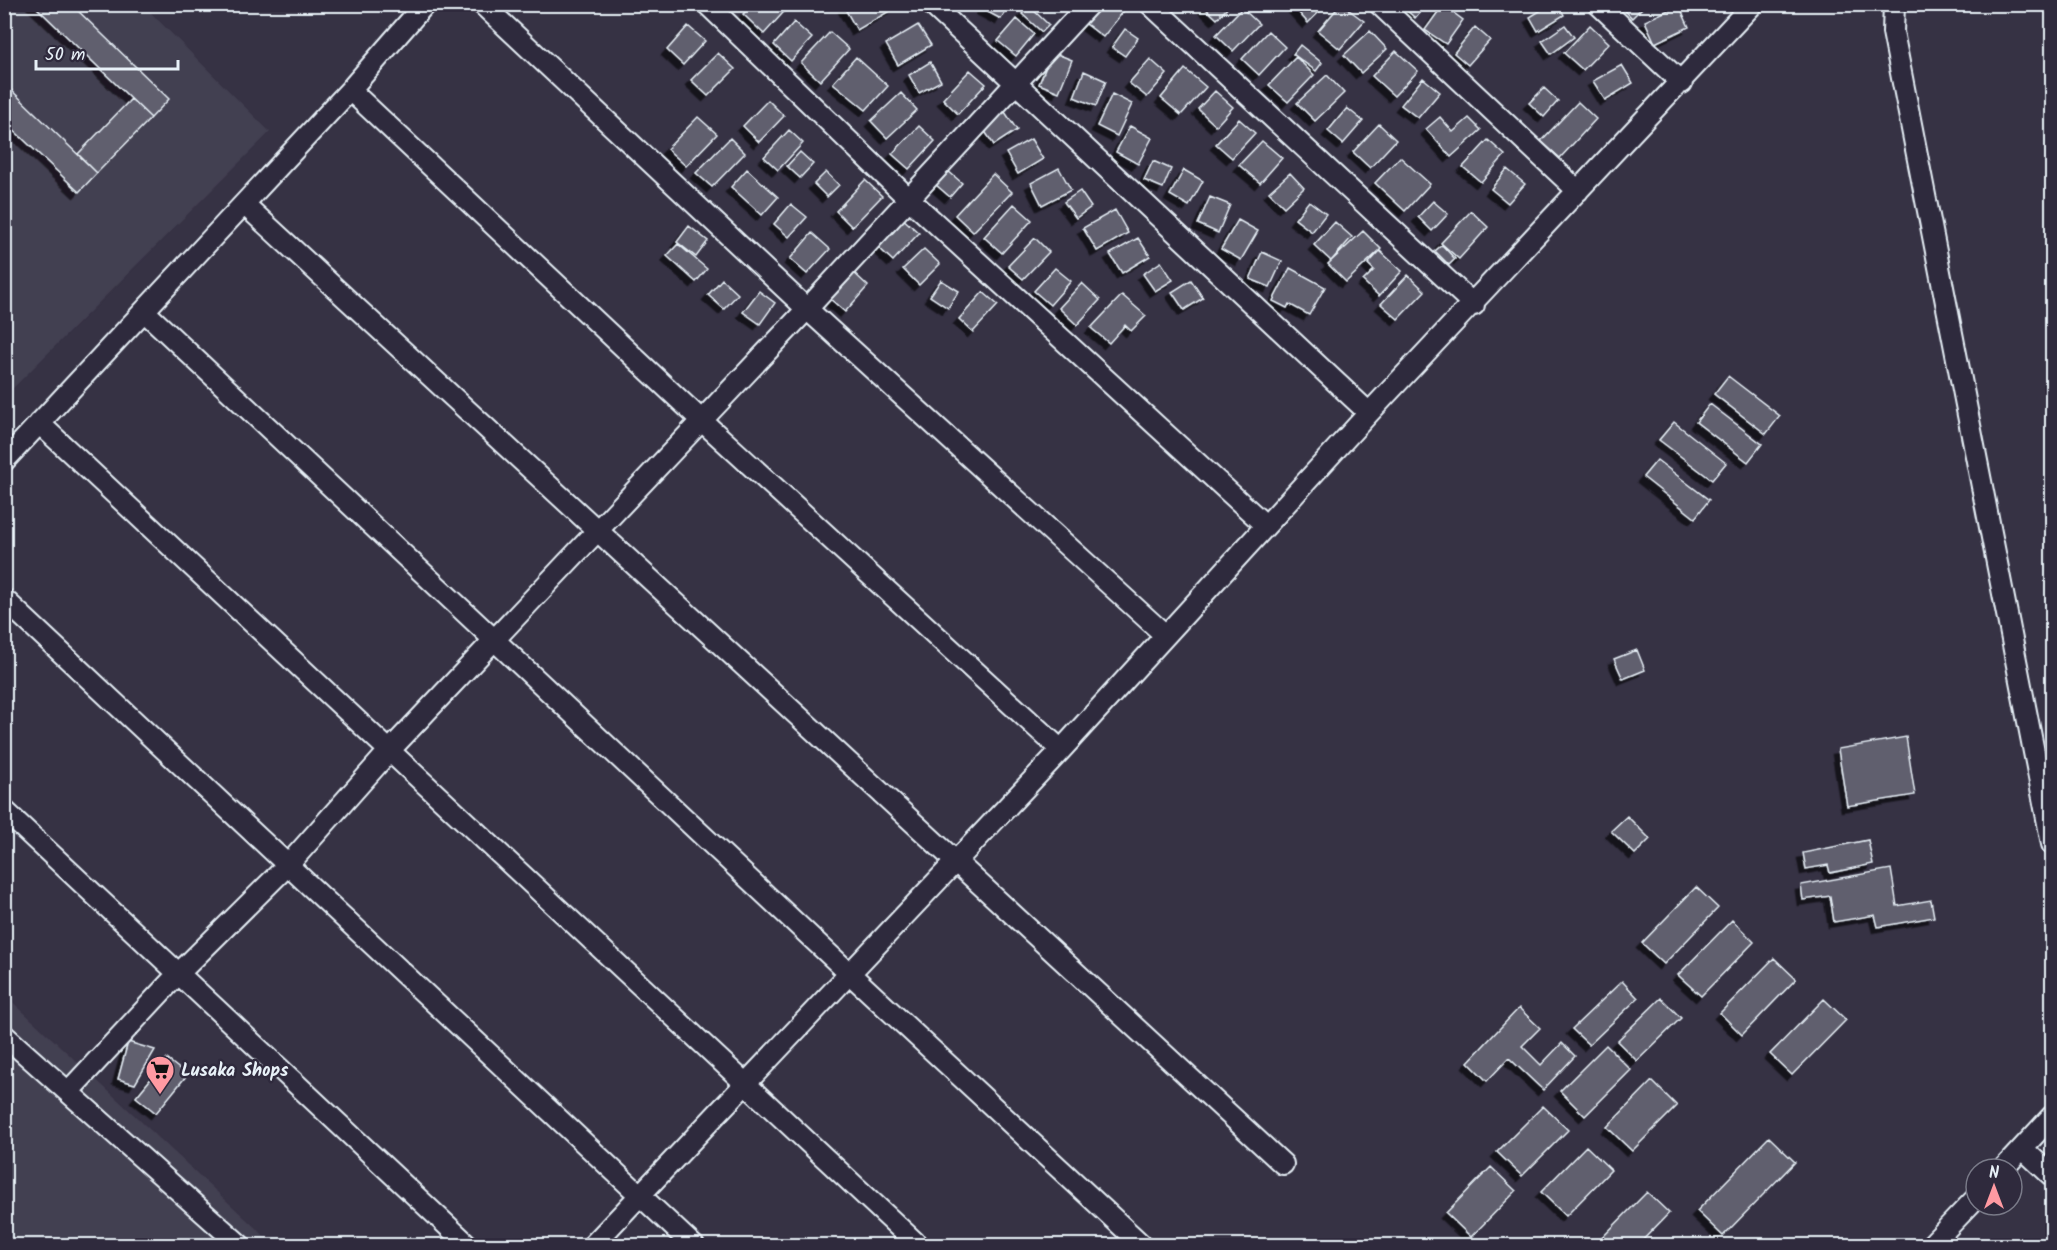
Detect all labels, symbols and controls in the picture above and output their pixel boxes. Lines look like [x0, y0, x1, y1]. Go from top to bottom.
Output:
scale bar [36, 33, 178, 71]
text: 50 m [45, 41, 85, 70]
supermarket icon: Lusaka Shops [144, 1054, 176, 1096]
place label: Lusaka Shops [181, 1057, 289, 1086]
north arrow [1964, 1157, 2024, 1217]
text: N [1989, 1161, 1999, 1186]

